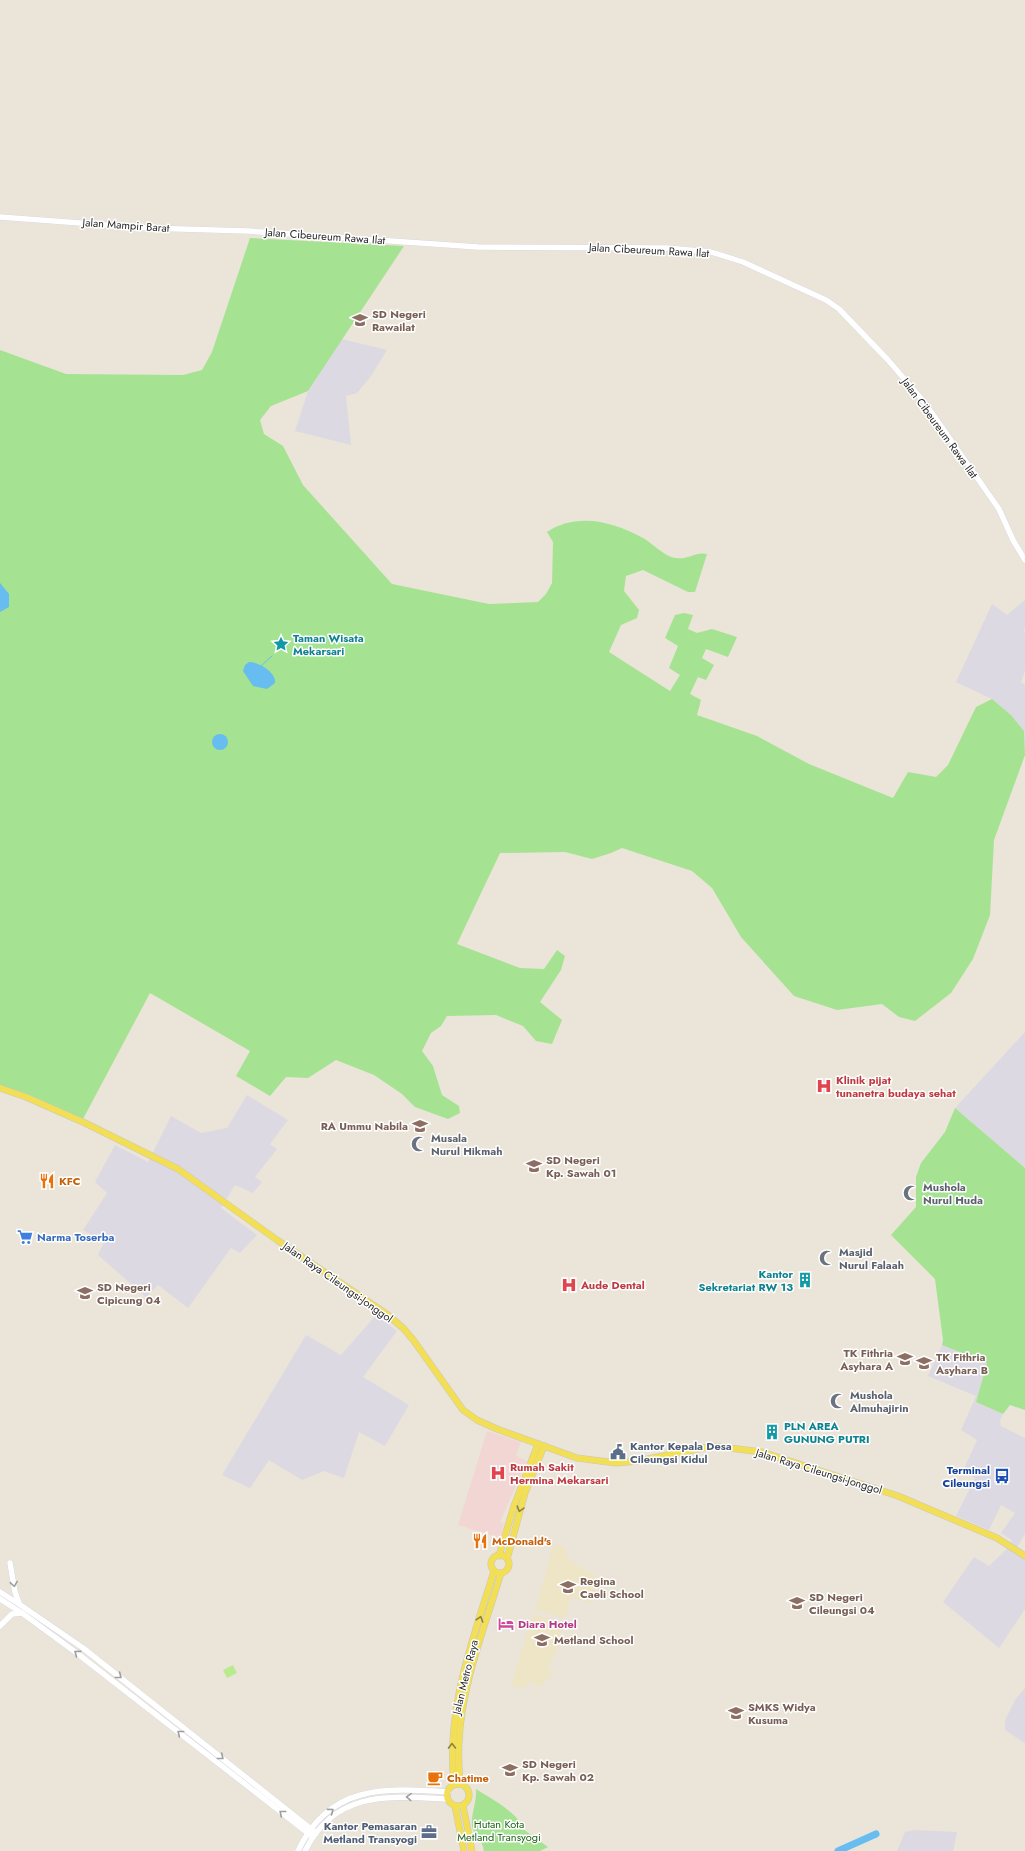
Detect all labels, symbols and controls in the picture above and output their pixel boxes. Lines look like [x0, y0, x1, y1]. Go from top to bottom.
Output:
street label: Jalan Mampir Barat [80, 214, 170, 236]
street label: Jalan Cibeureum Rawa Ilat [262, 224, 386, 248]
street label: Jalan Cibeureum Rawa Ilat [586, 239, 710, 261]
place label: SD Negeri Rawailat [372, 306, 426, 335]
school or university icon: SD Negeri Rawailat [351, 311, 369, 329]
street label: Jalan Cibeureum Rawa Ilat [897, 373, 982, 482]
place label: Taman Wisata Mekarsari [293, 630, 364, 659]
place icon: Taman Wisata Mekarsari [272, 635, 290, 653]
place label: Klinik pijat tunanetra budaya sehat [836, 1072, 956, 1101]
hospital icon: Klinik pijat tunanetra budaya sehat [815, 1077, 833, 1095]
school or university icon: RA Ummu Nabila [411, 1117, 429, 1135]
place label: RA Ummu Nabila [321, 1118, 408, 1134]
place label: Musala Nurul Hikmah [431, 1130, 502, 1159]
mosque icon: Musala Nurul Hikmah [410, 1135, 428, 1153]
place label: SD Negeri Kp. Sawah 01 [546, 1152, 616, 1181]
school or university icon: SD Negeri Kp. Sawah 01 [525, 1157, 543, 1175]
restaurant icon: KFC [38, 1172, 56, 1190]
place label: KFC [59, 1173, 80, 1189]
place label: Mushola Nurul Huda [923, 1179, 983, 1208]
mosque icon: Mushola Nurul Huda [902, 1184, 920, 1202]
supermarket icon: Narma Toserba [16, 1228, 34, 1246]
place label: Narma Toserba [37, 1229, 115, 1245]
street label: Jalan Raya Cileungsi-Jonggol [278, 1237, 396, 1326]
place label: Masjid Nurul Falaah [839, 1244, 904, 1273]
mosque icon: Masjid Nurul Falaah [818, 1249, 836, 1267]
place label: Kantor Sekretariat RW 13 [699, 1266, 793, 1295]
building icon: Kantor Sekretariat RW 13 [796, 1271, 814, 1289]
hospital icon: Aude Dental [560, 1276, 578, 1294]
place label: Aude Dental [580, 1277, 645, 1293]
place label: SD Negeri Cipicung 04 [97, 1279, 161, 1308]
school or university icon: SD Negeri Cipicung 04 [76, 1284, 94, 1302]
place label: TK Fithria Asyhara A [839, 1345, 894, 1374]
place label: TK Fithria Asyhara B [935, 1349, 988, 1378]
school or university icon: TK Fithria Asyhara A [896, 1350, 914, 1368]
school or university icon: TK Fithria Asyhara B [915, 1354, 933, 1372]
place label: Mushola Almuhajirin [849, 1387, 909, 1416]
mosque icon: Mushola Almuhajirin [829, 1392, 847, 1410]
place label: PLN AREA GUNUNG PUTRI [784, 1418, 869, 1447]
building icon: PLN AREA GUNUNG PUTRI [763, 1423, 781, 1441]
place label: Kantor Kepala Desa Cileungsi Kidul [630, 1438, 732, 1467]
public building icon: Kantor Kepala Desa Cileungsi Kidul [609, 1443, 627, 1461]
street label: Jalan Raya Cileungsi-Jonggol [752, 1444, 884, 1498]
place label: Rumah Sakit Hermina Mekarsari [510, 1459, 608, 1488]
place label: Terminal Cileungsi [943, 1462, 990, 1491]
hospital icon: Rumah Sakit Hermina Mekarsari [489, 1464, 507, 1482]
bus stop icon: Terminal Cileungsi [993, 1467, 1011, 1485]
one-way arrow [516, 1505, 525, 1512]
restaurant icon: McDonald's [471, 1532, 489, 1550]
place label: McDonald's [492, 1533, 551, 1549]
place label: Regina Caeli School [580, 1573, 644, 1602]
school or university icon: Regina Caeli School [559, 1578, 577, 1596]
one-way arrow [9, 1581, 17, 1587]
place label: SD Negeri Cileungsi 04 [809, 1589, 875, 1618]
school or university icon: SD Negeri Cileungsi 04 [788, 1594, 806, 1612]
hotel icon: Diara Hotel [497, 1615, 515, 1633]
one-way arrow [475, 1616, 484, 1623]
place label: Diara Hotel [518, 1616, 577, 1632]
school or university icon: Metland School [533, 1631, 551, 1649]
place label: Metland School [554, 1632, 633, 1648]
street label: Jalan Metro Raya [448, 1638, 482, 1718]
one-way arrow [75, 1651, 82, 1658]
one-way arrow [114, 1672, 121, 1679]
place label: SMKS Widya Kusuma [748, 1699, 816, 1728]
school or university icon: SMKS Widya Kusuma [727, 1704, 745, 1722]
one-way arrow [177, 1731, 184, 1738]
one-way arrow [448, 1743, 456, 1749]
one-way arrow [216, 1752, 223, 1759]
place label: SD Negeri Kp. Sawah 02 [522, 1756, 594, 1785]
school or university icon: SD Negeri Kp. Sawah 02 [501, 1761, 519, 1779]
cafe icon: Chatime [426, 1769, 444, 1787]
place label: Chatime [447, 1770, 489, 1786]
one-way arrow [406, 1793, 412, 1801]
one-way arrow [326, 1809, 333, 1816]
one-way arrow [279, 1811, 286, 1818]
park label: Hutan Kota Metland Transyogi [457, 1816, 541, 1845]
place label: Kantor Pemasaran Metland Transyogi [323, 1818, 417, 1847]
office icon: Kantor Pemasaran Metland Transyogi [420, 1823, 438, 1841]

